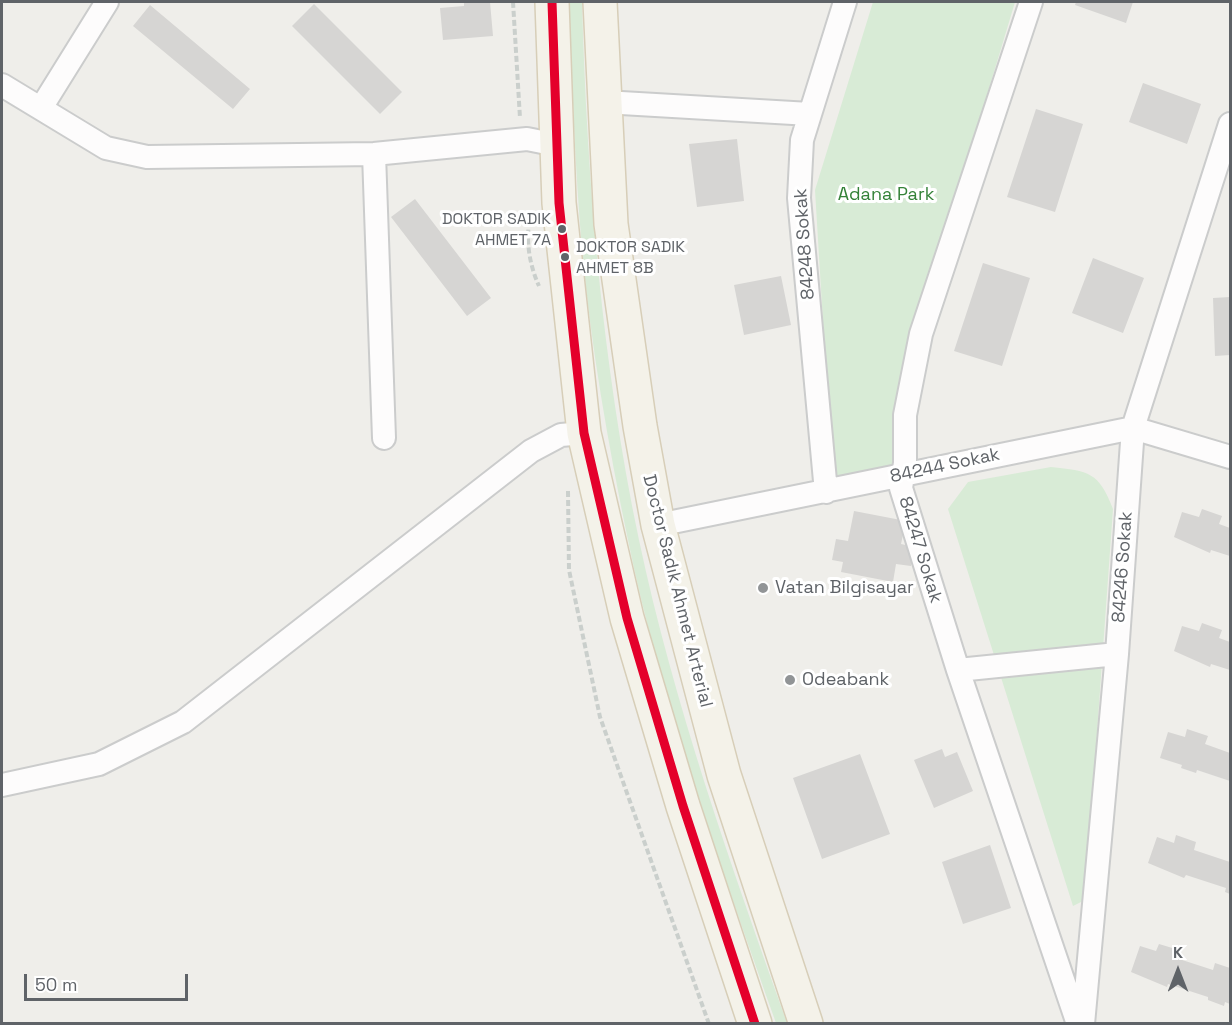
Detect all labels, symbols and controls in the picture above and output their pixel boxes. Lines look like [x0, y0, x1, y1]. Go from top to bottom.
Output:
park label: Adana Park [838, 184, 934, 206]
street label: 84248 Sokak [790, 188, 820, 300]
place label: DOKTOR SADIK AHMET 7A [442, 210, 551, 248]
marker: DOKTOR SADIK AHMET 7A [556, 223, 568, 235]
place label: DOKTOR SADIK AHMET 8B [576, 238, 685, 276]
marker: DOKTOR SADIK AHMET 8B [559, 251, 571, 263]
street label: 84244 Sokak [888, 444, 1002, 488]
street label: Doctor Sadık Ahmet Arterial [638, 472, 716, 710]
street label: 84247 Sokak [894, 494, 946, 606]
street label: 84246 Sokak [1108, 511, 1138, 623]
place label: Vatan Bilgisayar [775, 577, 914, 599]
marker: Vatan Bilgisayar [756, 581, 770, 595]
place label: Odeabank [802, 669, 889, 691]
marker: Odeabank [783, 673, 797, 687]
north arrow [1148, 941, 1208, 1001]
text: K [1173, 942, 1183, 963]
scale bar [27, 962, 190, 1000]
text: 50 m [35, 973, 77, 996]

